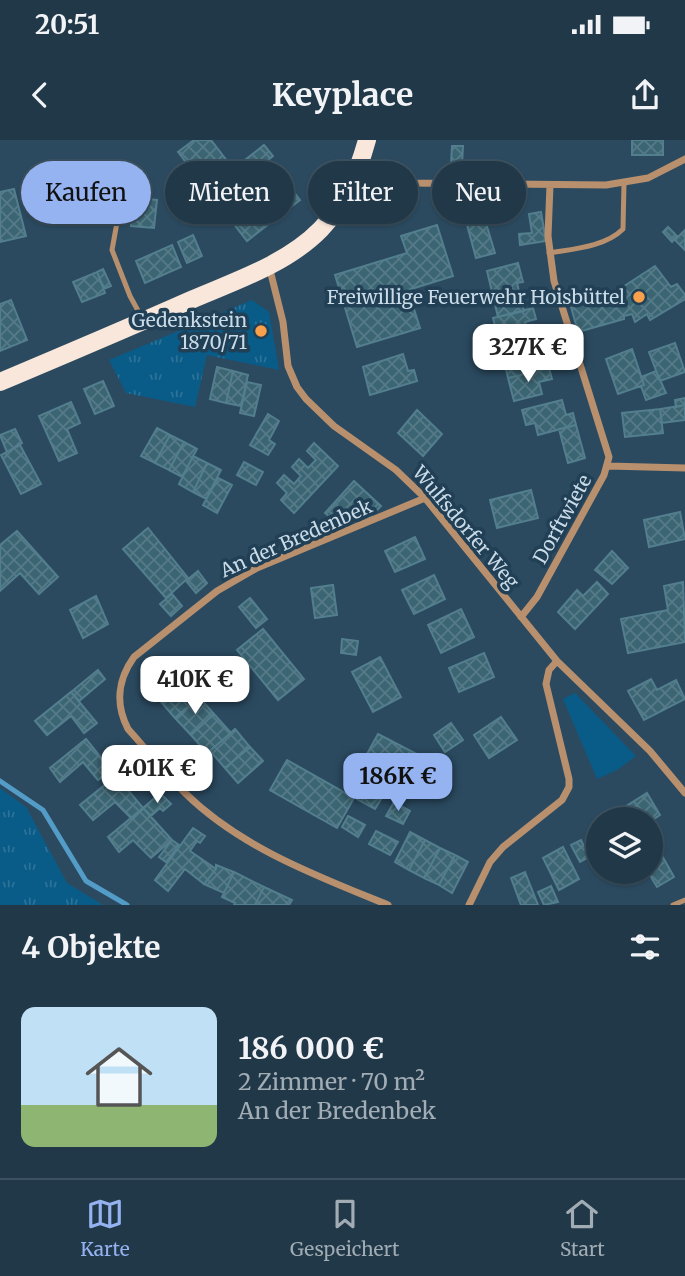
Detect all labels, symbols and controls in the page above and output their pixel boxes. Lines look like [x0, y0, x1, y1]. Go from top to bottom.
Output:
text: 20:51 [35, 8, 99, 41]
text: Keyplace [272, 75, 413, 115]
icon: back [21, 76, 59, 114]
icon: share [626, 76, 664, 114]
chip: Kaufen [21, 161, 151, 224]
chip: Mieten [165, 161, 294, 224]
chip: Filter [308, 161, 418, 224]
chip: Neu [432, 161, 526, 224]
place label: Freiwillige Feuerwehr Hoisbüttel [327, 285, 625, 309]
marker: Freiwillige Feuerwehr Hoisbüttel [631, 289, 647, 305]
place label: Gedenkstein 1870/71 [131, 308, 247, 354]
marker: Gedenkstein 1870/71 [253, 323, 269, 339]
pin: 327K € [471, 324, 585, 384]
text: 327K € [489, 332, 567, 361]
street label: Wulfsdorfer Weg [407, 460, 525, 594]
street label: Dorftwiete [528, 470, 596, 568]
street label: An der Bredenbek [215, 494, 376, 583]
pin: 410K € [138, 656, 252, 716]
text: 410K € [156, 664, 234, 693]
pin: 401K € [100, 746, 214, 805]
text: 401K € [118, 753, 196, 782]
pin: 186K € [341, 754, 455, 813]
text: 186K € [359, 761, 437, 790]
map controls [586, 807, 663, 884]
button: layers [586, 807, 663, 884]
text: 4 Objekte [21, 928, 160, 966]
icon: filters [626, 928, 664, 966]
text: 186 000 € [238, 1029, 384, 1067]
icon: home [77, 1035, 161, 1119]
text: 2 Zimmer · 70 m² [238, 1067, 425, 1096]
text: An der Bredenbek [238, 1096, 436, 1125]
tab: Karte [80, 1195, 130, 1261]
tab: Gespeichert [290, 1195, 399, 1261]
tab: Start [560, 1195, 605, 1261]

